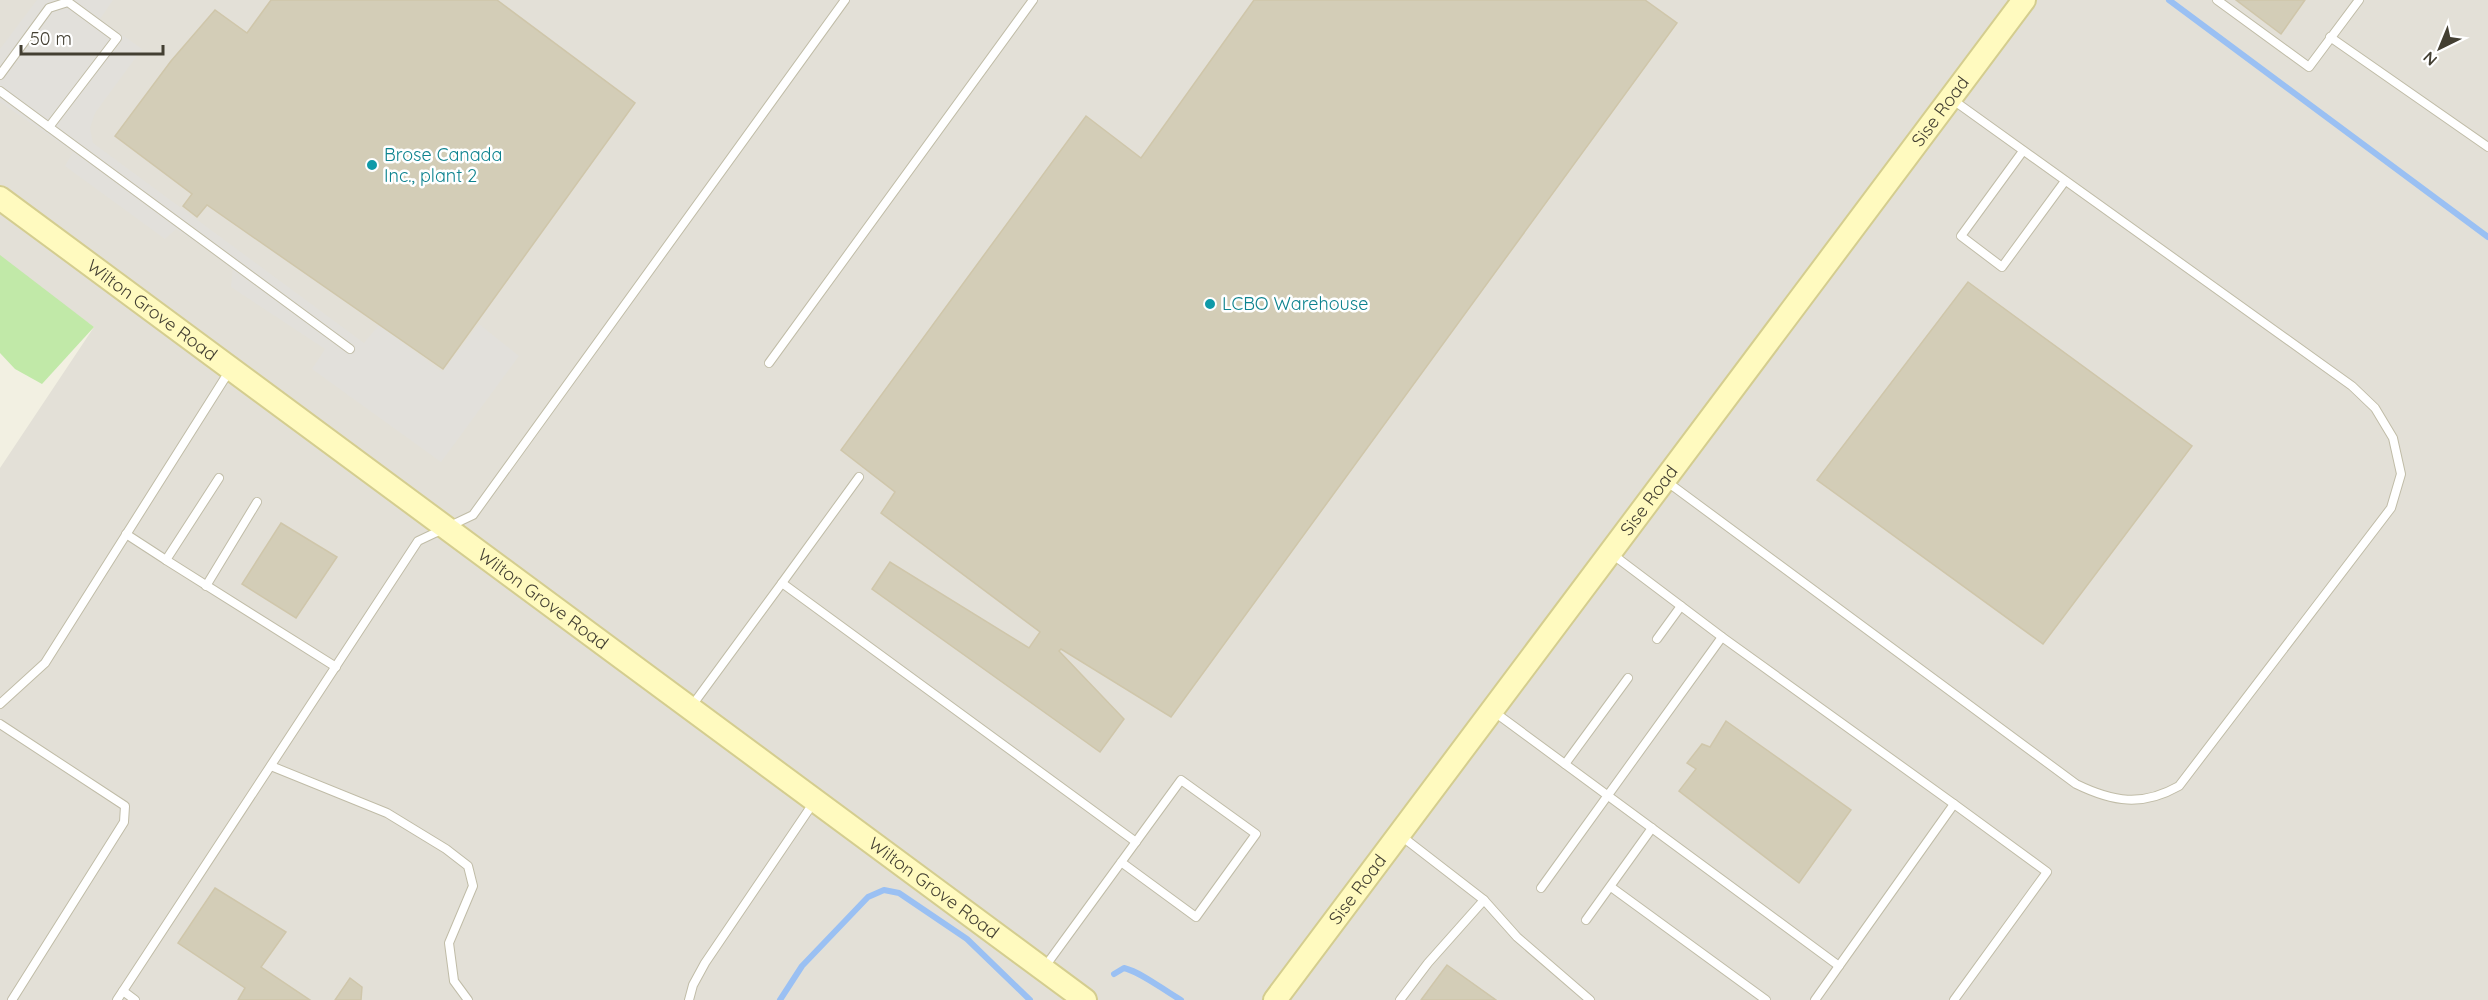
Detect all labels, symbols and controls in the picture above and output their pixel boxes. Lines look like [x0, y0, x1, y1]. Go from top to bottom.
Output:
scale bar [21, 18, 164, 56]
north arrow [2410, 18, 2470, 78]
text: 50 m [30, 27, 72, 50]
text: N [2419, 48, 2441, 70]
street label: Sise Road [1906, 71, 1974, 151]
place label: Brose Canada Inc., plant 2 [384, 143, 502, 187]
marker: Brose Canada Inc., plant 2 [365, 158, 379, 172]
street label: Wilton Grove Road [82, 254, 222, 366]
place label: LCBO Warehouse [1222, 292, 1368, 315]
marker: LCBO Warehouse [1203, 297, 1217, 311]
street label: Sise Road [1615, 460, 1683, 540]
street label: Wilton Grove Road [473, 543, 613, 655]
street label: Wilton Grove Road [864, 832, 1004, 944]
street label: Sise Road [1323, 849, 1391, 929]

